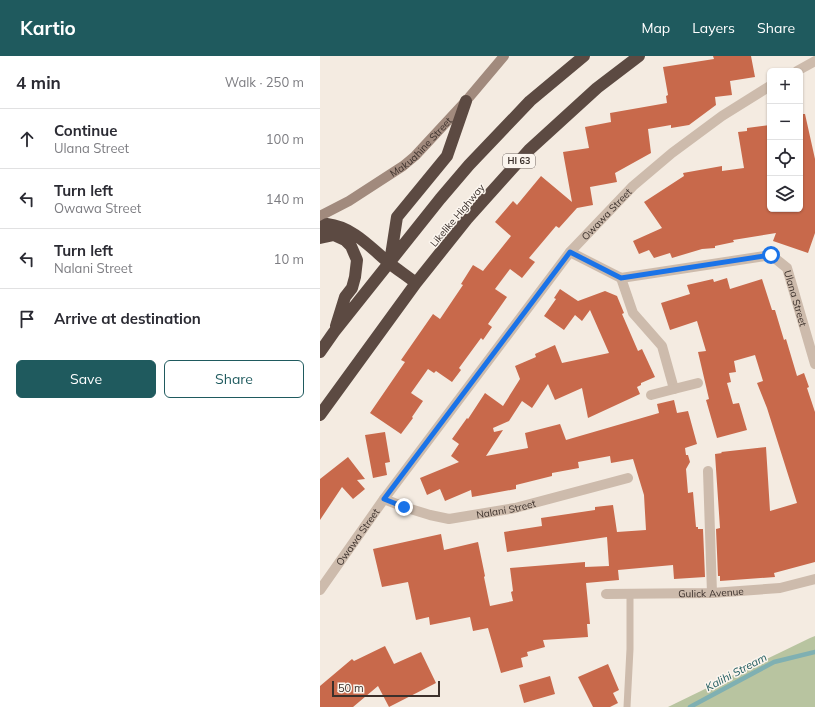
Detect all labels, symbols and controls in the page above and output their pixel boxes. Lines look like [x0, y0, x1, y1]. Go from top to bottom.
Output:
text: Kartio [20, 16, 76, 40]
text: Map [641, 19, 670, 37]
text: Layers [692, 19, 735, 37]
text: Share [757, 19, 795, 37]
map controls [767, 68, 803, 212]
button: + [767, 68, 803, 104]
text: 4 min [16, 72, 61, 93]
text: Walk · 250 m [225, 74, 304, 90]
button: − [767, 104, 803, 140]
street label: Makuahine Street [387, 114, 455, 180]
text: Continue [54, 121, 117, 140]
icon: ahead [16, 128, 38, 150]
text: 100 m [266, 131, 304, 147]
text: Ulana Street [54, 140, 129, 156]
button: locate [767, 140, 803, 176]
road number: HI 63 [503, 154, 535, 168]
button: layers [767, 176, 803, 212]
text: Turn left [54, 181, 113, 200]
street label: Likelike Highway [427, 181, 488, 249]
street label: Owawa Street [579, 185, 635, 243]
icon: left [16, 188, 38, 210]
text: 140 m [266, 191, 304, 207]
text: Owawa Street [54, 200, 141, 216]
text: Turn left [54, 241, 113, 260]
route start [762, 246, 780, 264]
icon: left [16, 248, 38, 270]
text: 10 m [274, 251, 304, 267]
text: Nalani Street [54, 260, 132, 276]
street label: Ulana Street [781, 269, 810, 328]
icon: arrive [16, 308, 38, 330]
text: Arrive at destination [54, 309, 201, 328]
button: Save [16, 360, 156, 398]
button: Share [164, 360, 304, 398]
street label: Nalani Street [475, 497, 538, 521]
route end [395, 498, 413, 516]
street label: Owawa Street [333, 505, 383, 568]
street label: Gulick Avenue [678, 585, 744, 600]
water label: Kalihi Stream [703, 650, 769, 694]
scale bar [332, 679, 440, 698]
text: 50 m [338, 681, 364, 695]

